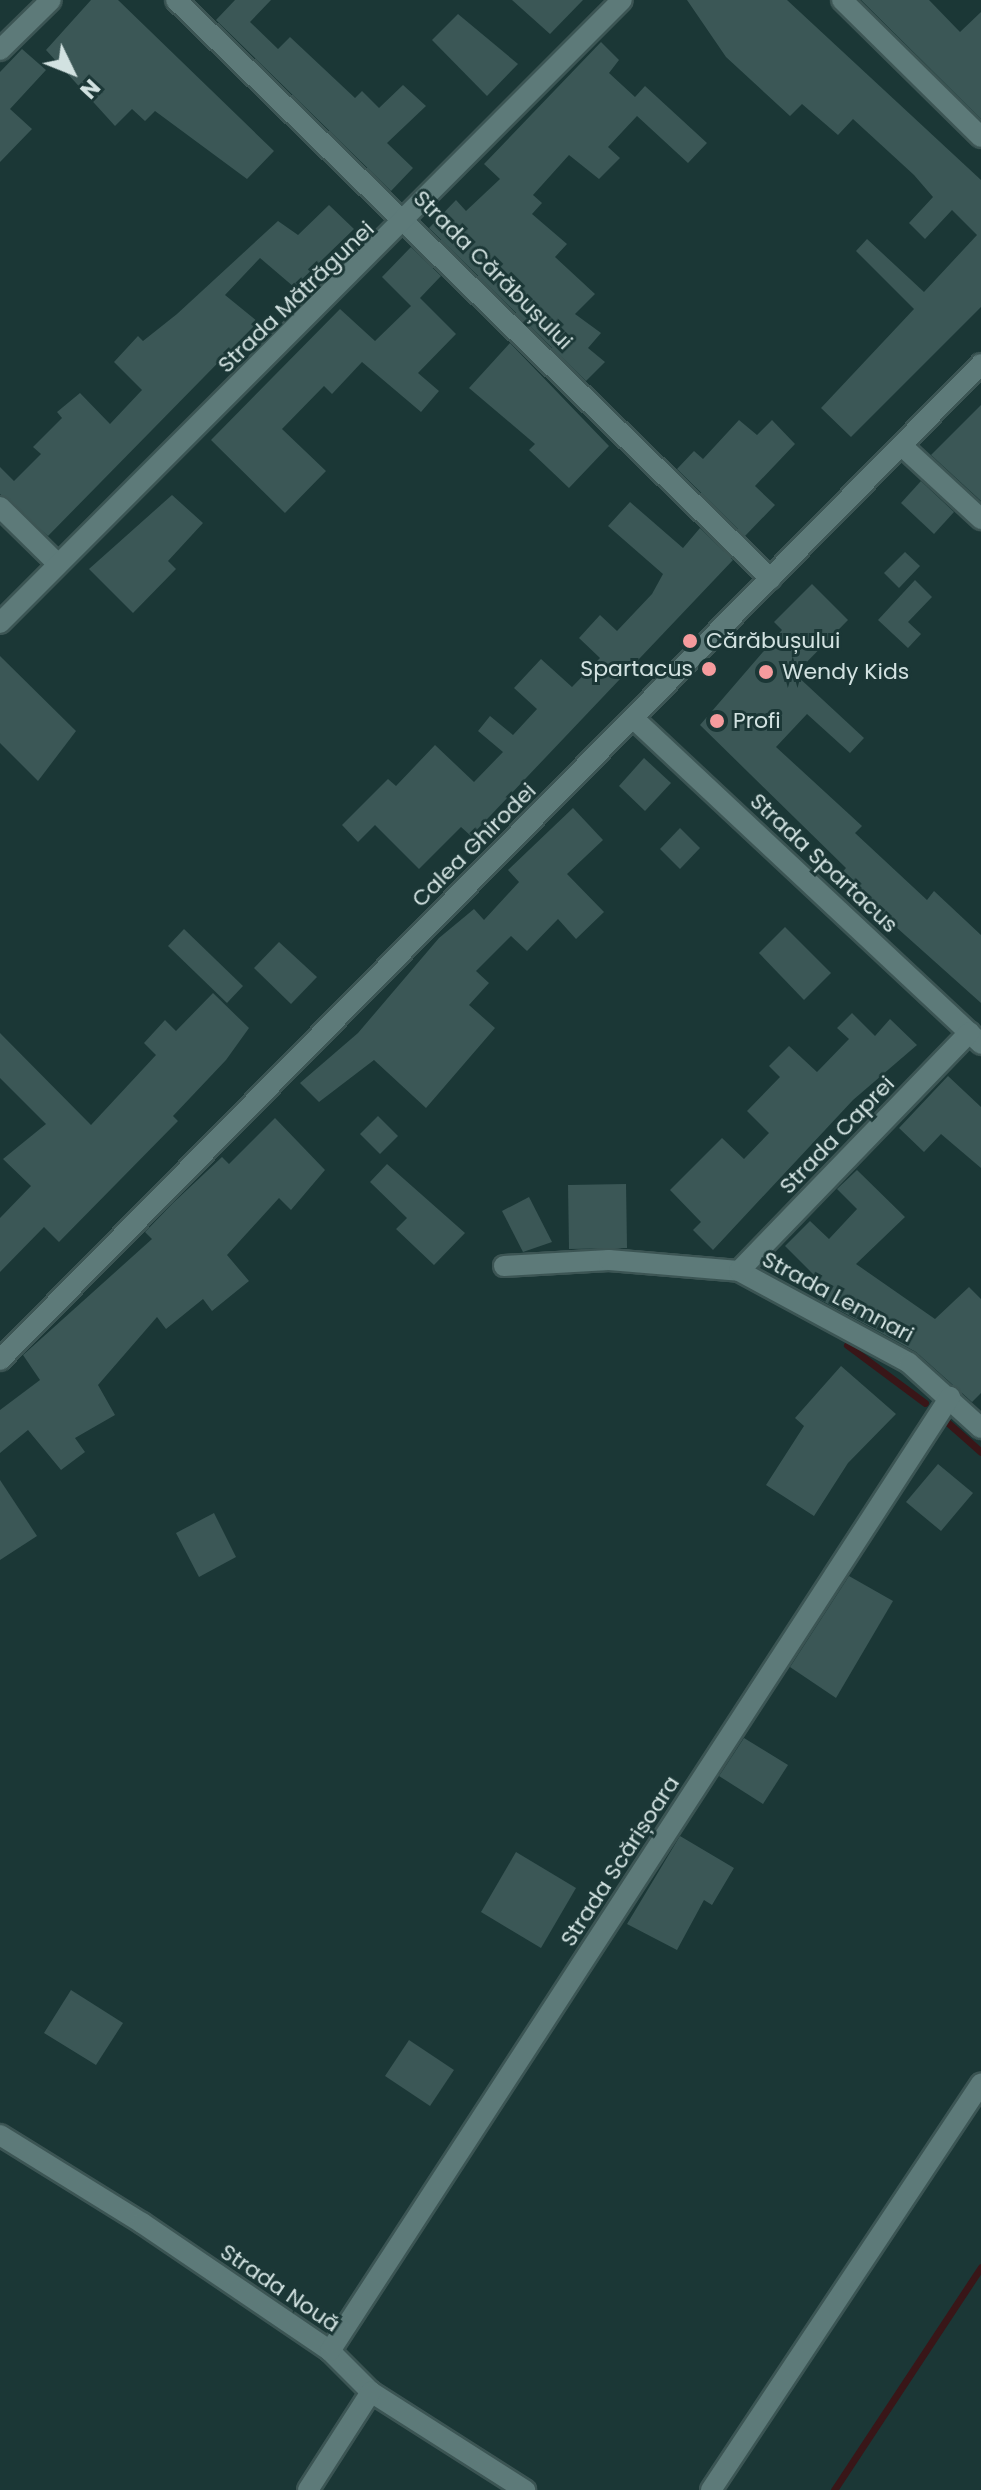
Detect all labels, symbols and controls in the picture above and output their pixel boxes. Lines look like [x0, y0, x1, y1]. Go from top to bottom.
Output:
north arrow [32, 32, 112, 112]
text: N [73, 72, 107, 105]
street label: Strada Cărăbușului [408, 185, 578, 355]
street label: Strada Mătrăgunei [213, 216, 379, 378]
place label: Cărăbușului [706, 628, 840, 654]
marker: Cărăbușului [681, 632, 699, 650]
place label: Spartacus [580, 656, 693, 682]
place label: Wendy Kids [782, 659, 909, 685]
marker: Spartacus [700, 660, 718, 678]
marker: Wendy Kids [757, 663, 775, 681]
place label: Profi [733, 708, 781, 734]
marker: Profi [708, 712, 726, 730]
street label: Calea Ghirodei [407, 778, 541, 912]
street label: Strada Spartacus [745, 788, 903, 938]
street label: Strada Caprei [774, 1071, 900, 1199]
street label: Strada Lemnari [758, 1246, 918, 1348]
street label: Strada Scărișoara [555, 1771, 685, 1951]
street label: Strada Nouă [215, 2238, 345, 2338]

